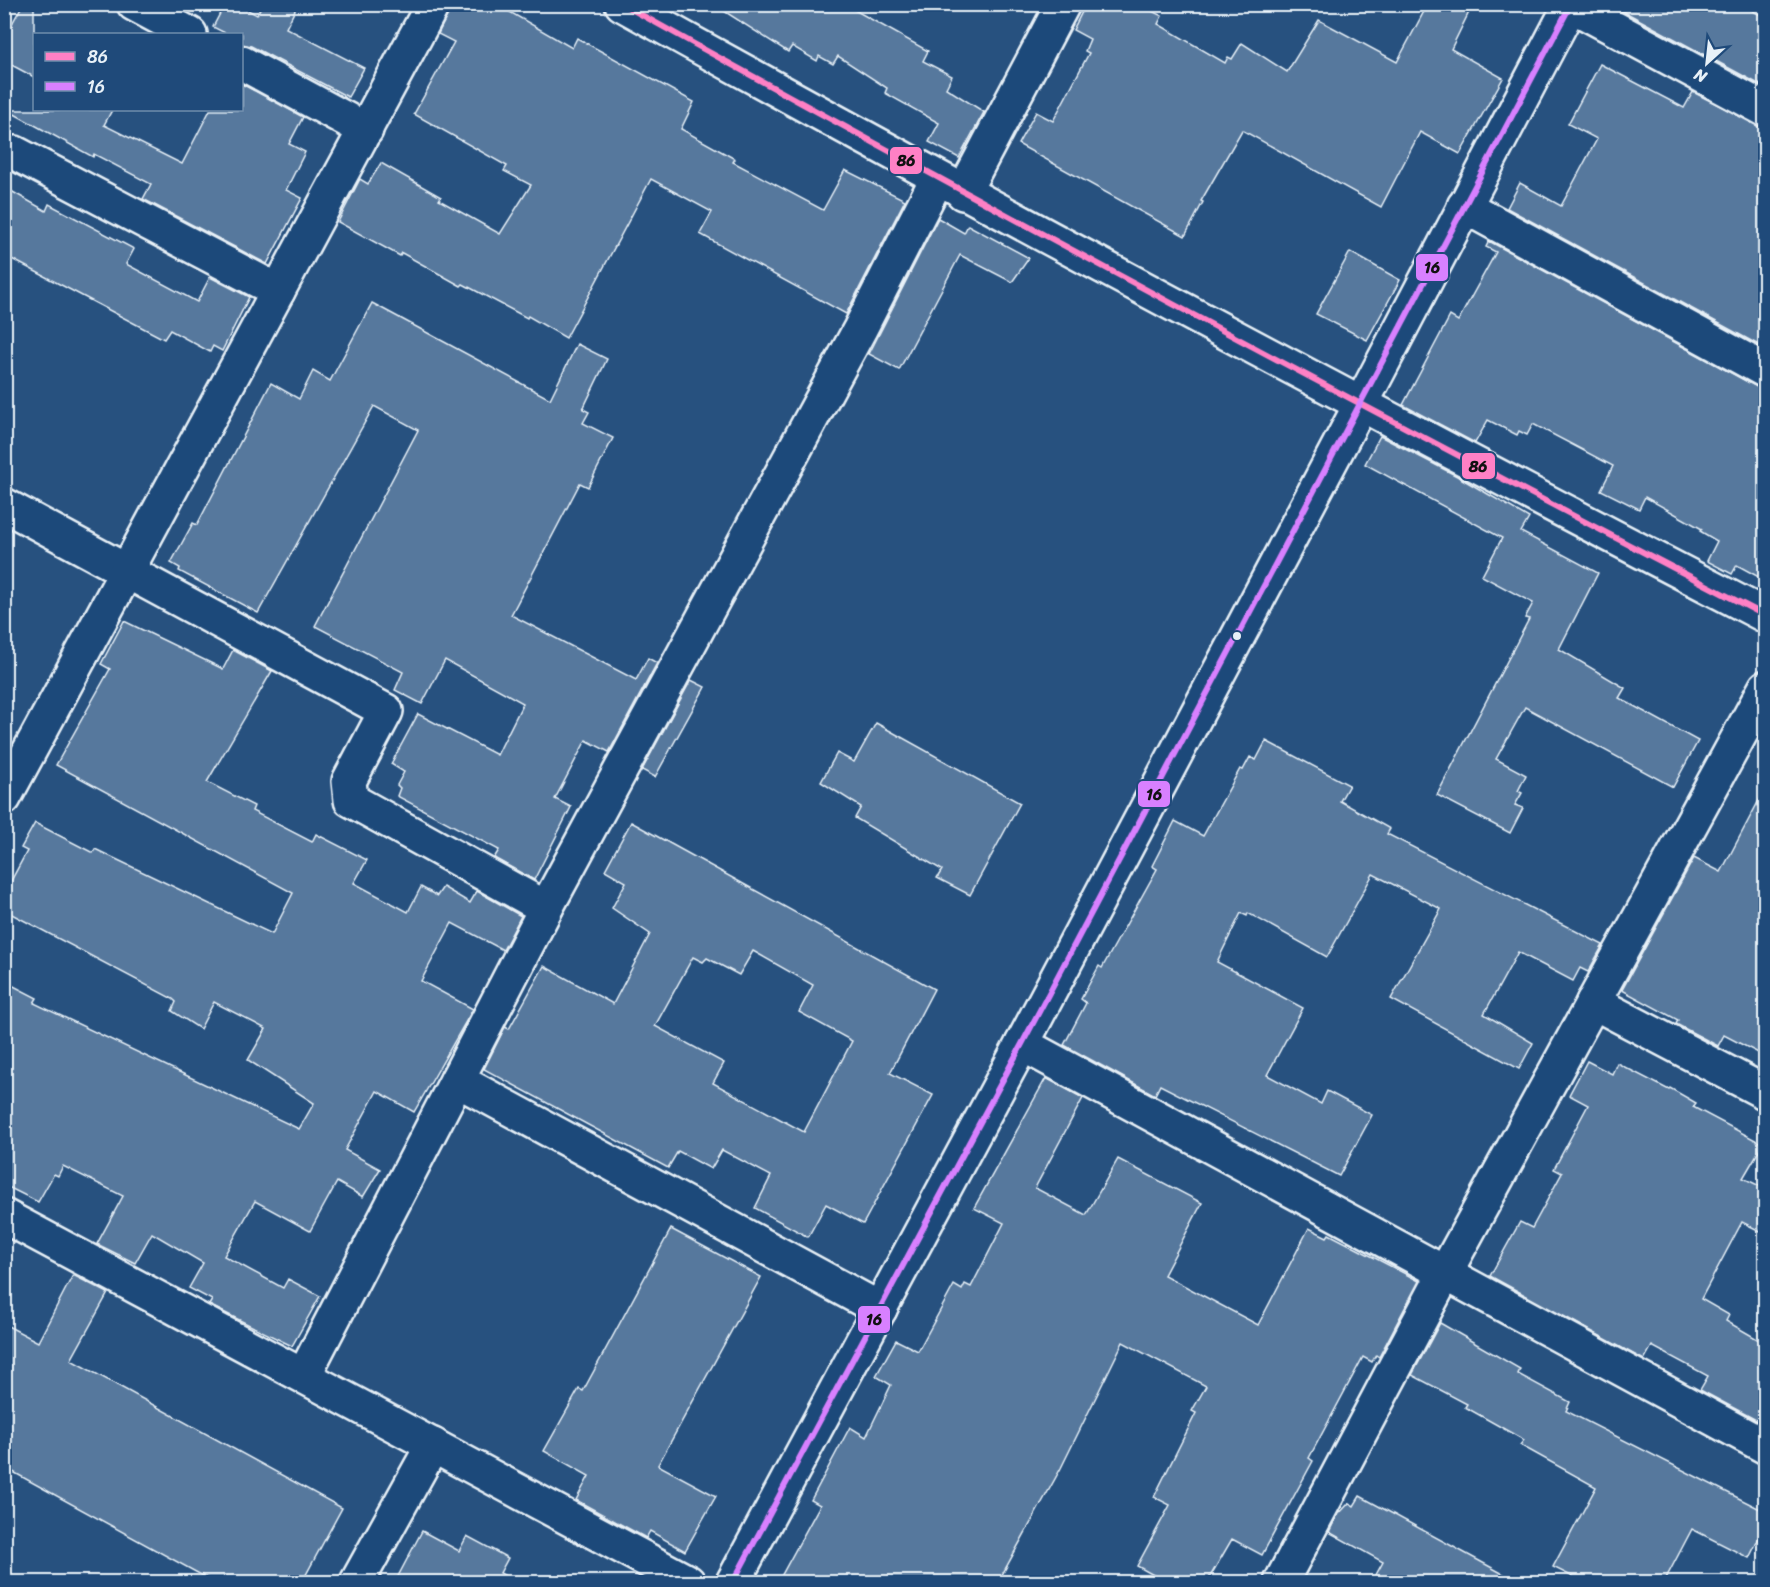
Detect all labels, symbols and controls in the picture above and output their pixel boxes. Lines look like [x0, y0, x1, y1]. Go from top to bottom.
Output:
legend [33, 33, 243, 111]
north arrow [1677, 33, 1737, 93]
text: 86 [87, 41, 108, 73]
text: N [1688, 60, 1713, 92]
text: 16 [87, 71, 105, 103]
line badge: 86 [889, 146, 923, 175]
text: 86 [896, 146, 915, 175]
line badge: 16 [1415, 253, 1449, 282]
text: 16 [1424, 253, 1440, 282]
line badge: 86 [1461, 452, 1496, 480]
text: 86 [1468, 452, 1487, 481]
unlabelled marker [1231, 630, 1243, 642]
line badge: 16 [1137, 780, 1171, 808]
text: 16 [1146, 780, 1162, 809]
line badge: 16 [857, 1305, 891, 1334]
text: 16 [866, 1305, 882, 1334]

